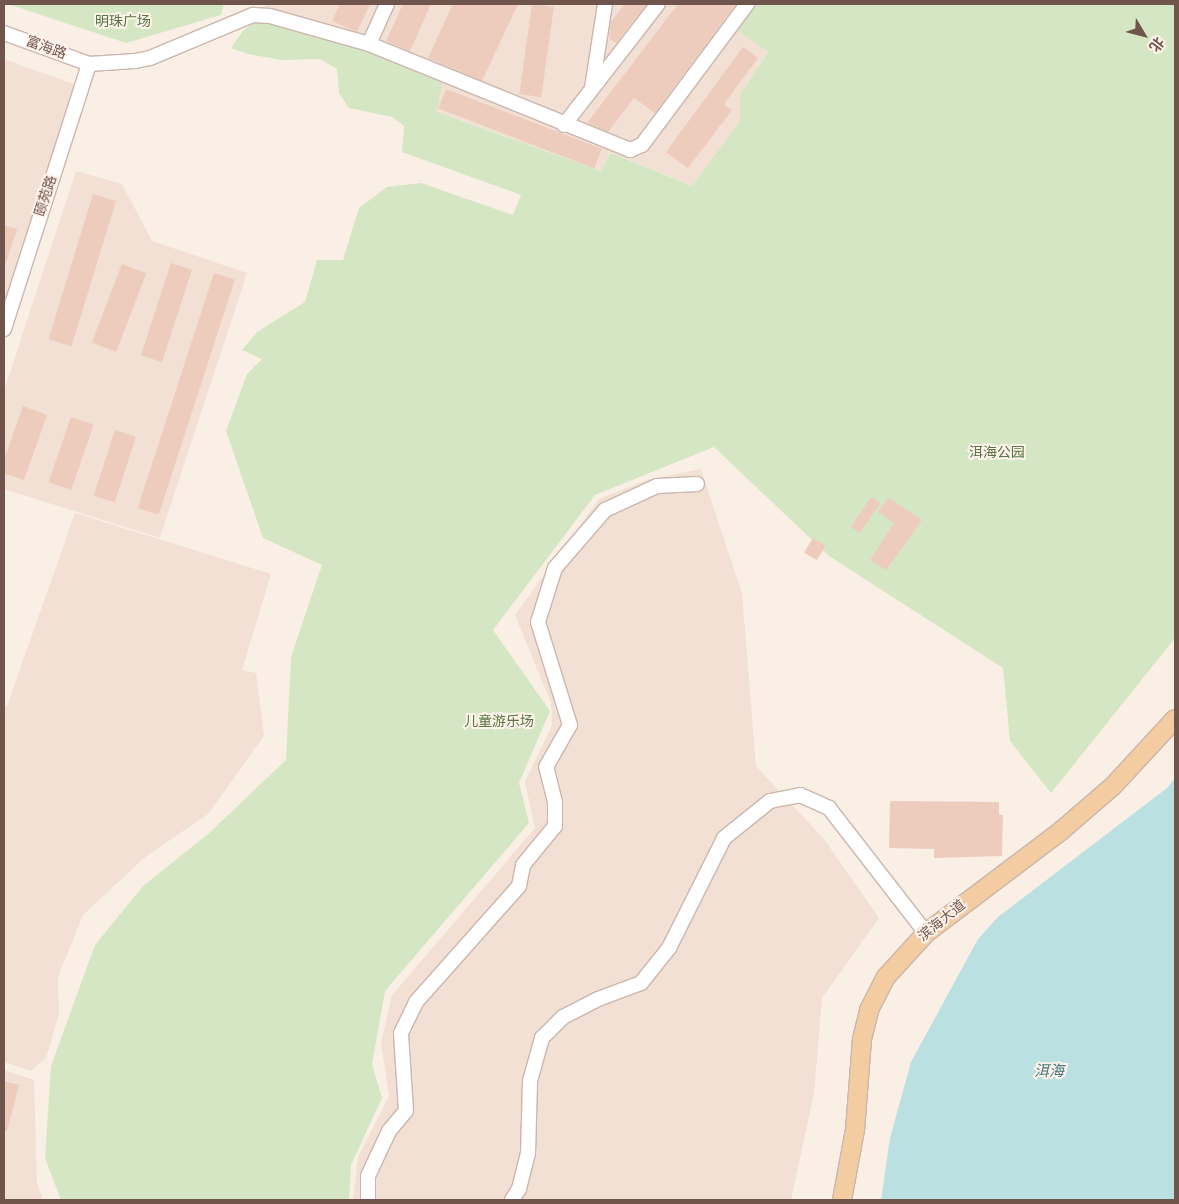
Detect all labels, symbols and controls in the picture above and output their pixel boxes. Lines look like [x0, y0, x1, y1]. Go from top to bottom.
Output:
north arrow [1119, 10, 1169, 60]
park label: 明珠广场 [95, 14, 151, 30]
street label: 富海路 [23, 33, 69, 63]
text: 北 [1145, 34, 1167, 55]
street label: 颐苑路 [32, 173, 60, 219]
park label: 洱海公园 [969, 445, 1025, 461]
park label: 儿童游乐场 [464, 714, 534, 730]
street label: 滨海大道 [915, 897, 969, 945]
water label: 洱海 [1034, 1063, 1064, 1081]

